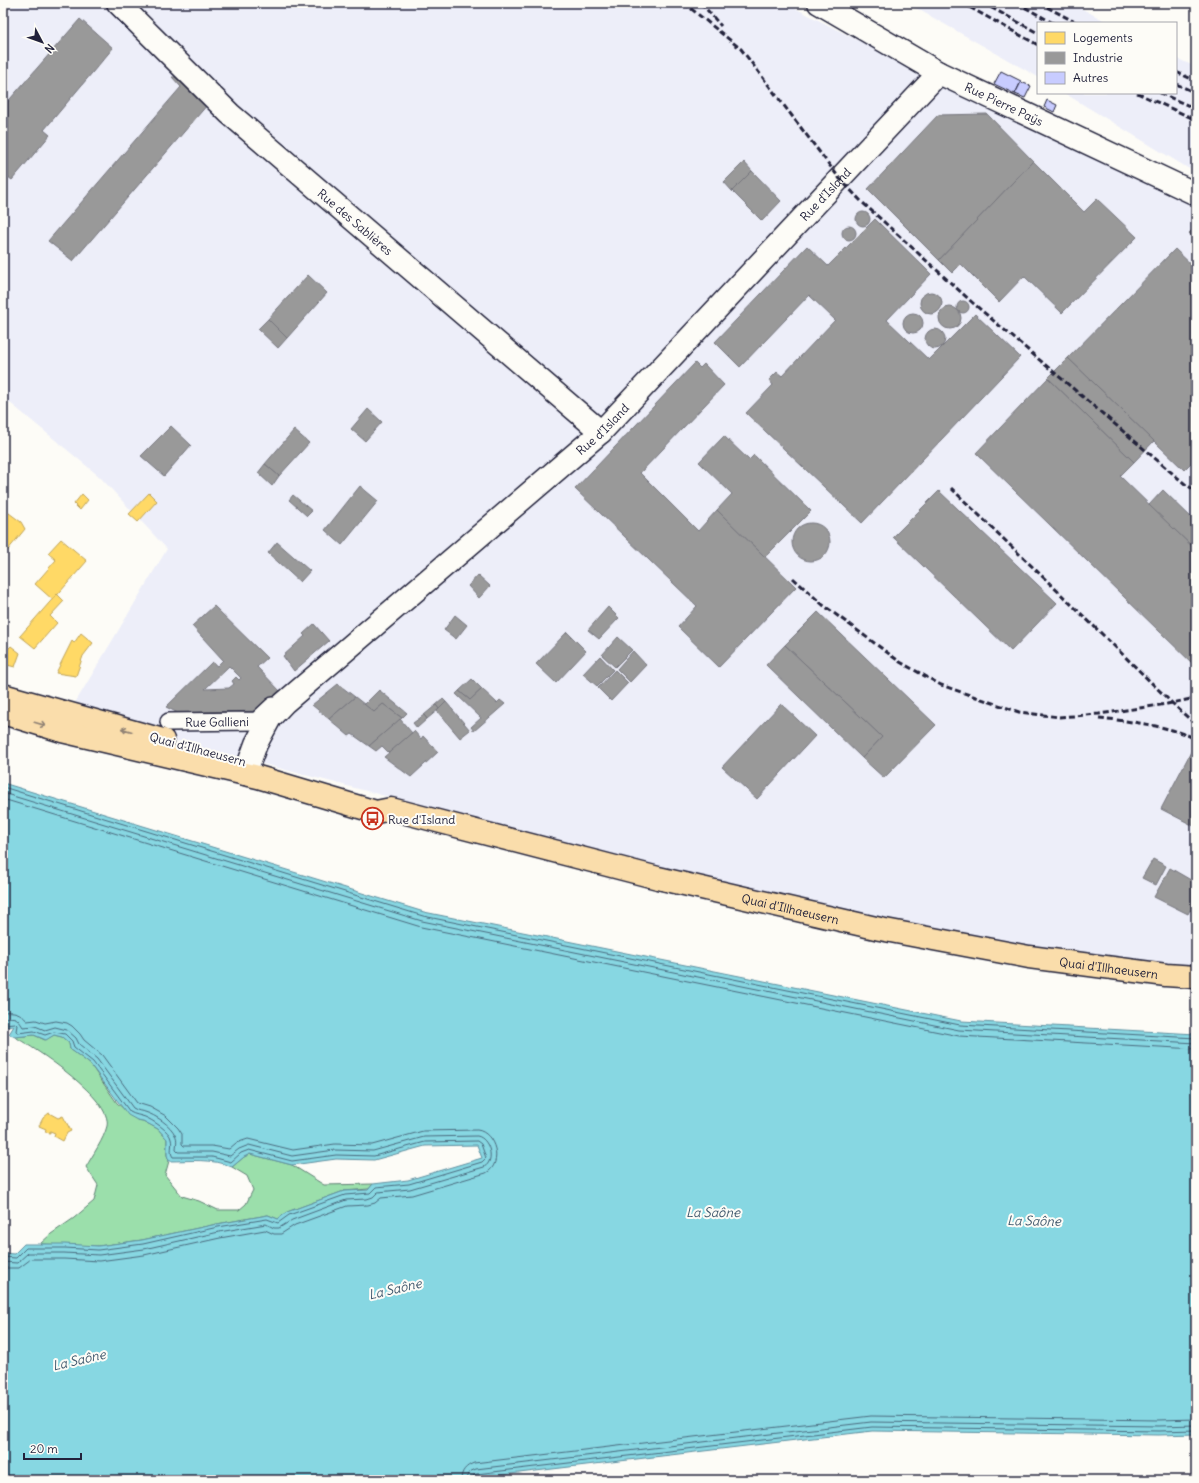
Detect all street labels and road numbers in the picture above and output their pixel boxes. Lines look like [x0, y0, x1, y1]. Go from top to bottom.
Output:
street label: Rue Pierre Paÿs [963, 79, 1046, 129]
street label: Rue d'Island [797, 164, 854, 224]
street label: Rue des Sablières [315, 185, 396, 258]
street label: Rue d'Island [573, 400, 632, 458]
street label: Rue Gallieni [185, 714, 249, 729]
street label: Quai d'Illhaeusern [148, 729, 248, 769]
street label: Quai d'Illhaeusern [740, 890, 841, 927]
street label: Quai d'Illhaeusern [1058, 954, 1159, 981]

